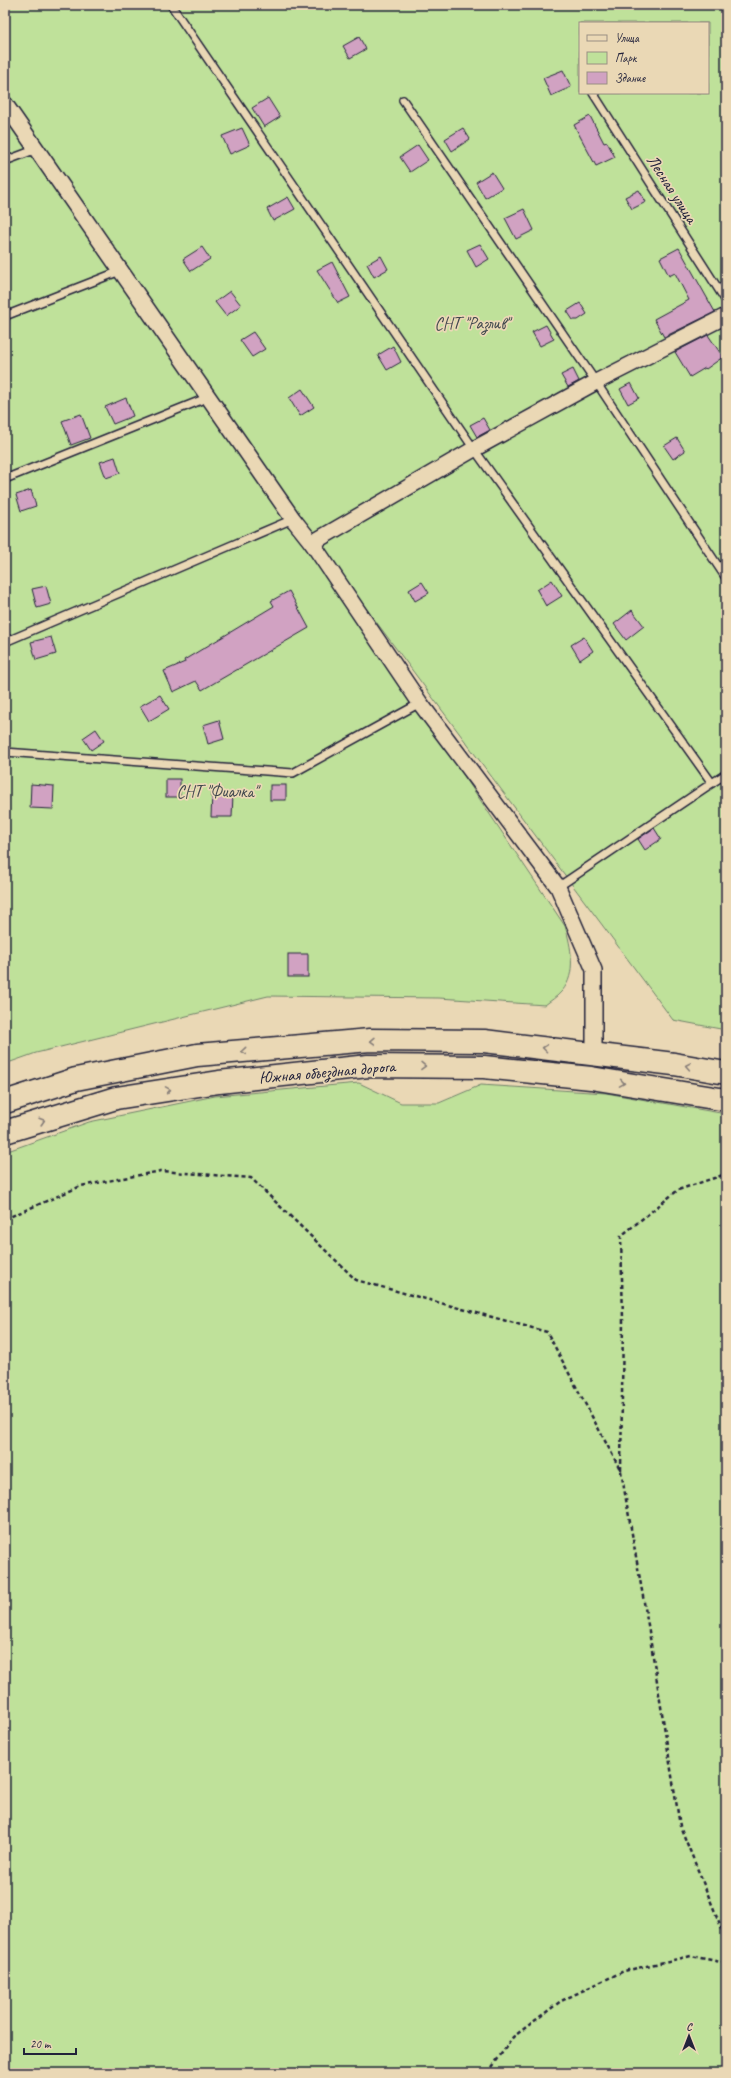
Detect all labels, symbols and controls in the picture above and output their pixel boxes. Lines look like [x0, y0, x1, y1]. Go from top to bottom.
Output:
legend [579, 22, 709, 94]
text: Улица [615, 30, 640, 46]
text: Парк [615, 50, 638, 66]
text: Здание [615, 70, 646, 86]
street label: Лесная улица [642, 151, 703, 229]
park label: СНТ "Разлив" [435, 313, 513, 335]
park label: СНТ "Фиалка" [176, 781, 262, 802]
one-way arrow [370, 1036, 376, 1045]
one-way arrow [542, 1044, 548, 1053]
one-way arrow [241, 1047, 247, 1056]
street label: Южная объездная дорога [258, 1055, 398, 1089]
one-way arrow [420, 1062, 426, 1071]
one-way arrow [684, 1063, 691, 1071]
one-way arrow [619, 1078, 625, 1087]
one-way arrow [165, 1086, 172, 1095]
one-way arrow [39, 1117, 46, 1126]
north arrow [669, 2016, 709, 2056]
text: С [686, 2019, 693, 2033]
scale bar [24, 2030, 76, 2056]
text: 20 m [30, 2036, 52, 2052]

